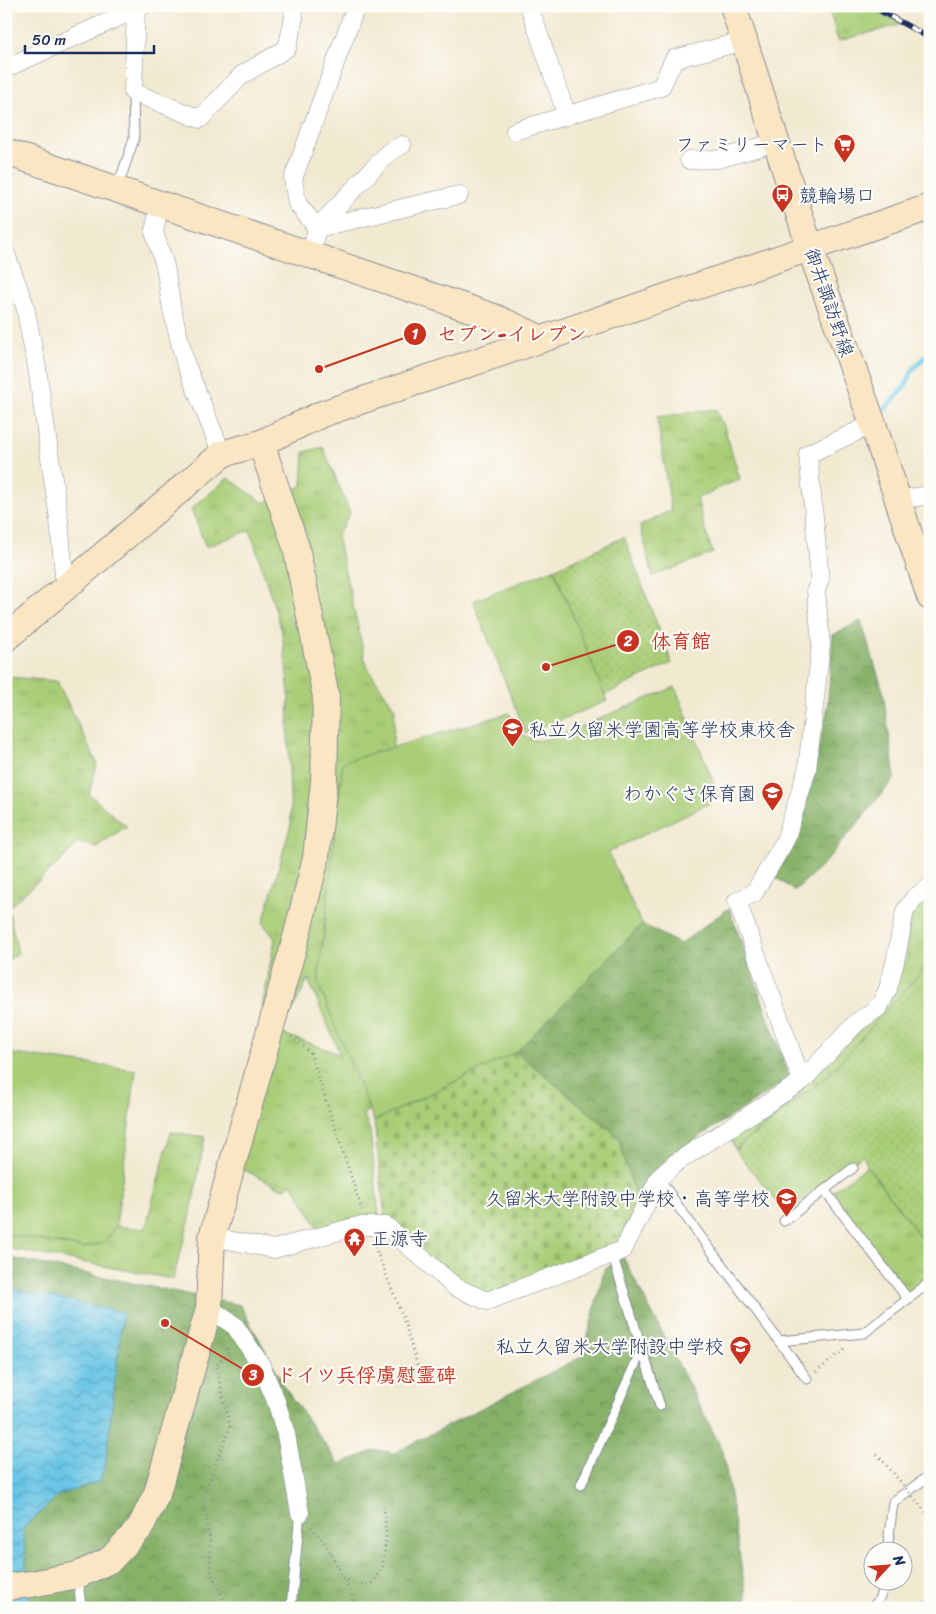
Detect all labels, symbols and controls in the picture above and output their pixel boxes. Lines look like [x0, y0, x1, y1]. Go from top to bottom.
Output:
scale bar [25, 22, 154, 54]
text: 50 m [32, 27, 67, 53]
place label: ファミリーマート [676, 128, 828, 161]
supermarket icon: ファミリーマート [832, 132, 856, 163]
place label: 競輪場口 [799, 179, 875, 212]
bus stop icon: 競輪場口 [771, 183, 795, 214]
street label: 御井諏訪野線 [795, 243, 864, 361]
callout: セブン-イレブン [402, 317, 596, 352]
text: セブン-イレブン [437, 317, 587, 352]
text: 1 [412, 321, 419, 347]
callout: 体育館 [616, 623, 721, 658]
text: 体育館 [651, 624, 711, 659]
text: 2 [623, 628, 633, 654]
place label: 私立久留米学園高等学校東校舎 [529, 713, 795, 746]
school or university icon: 私立久留米学園高等学校東校舎 [501, 717, 525, 748]
place label: わかぐさ保育園 [623, 777, 756, 810]
school or university icon: わかぐさ保育園 [760, 781, 784, 812]
place label: 久留米大学附設中学校・高等学校 [485, 1182, 770, 1215]
school or university icon: 久留米大学附設中学校・高等学校 [774, 1186, 798, 1217]
place label: 正源寺 [371, 1222, 428, 1255]
temple icon: 正源寺 [343, 1226, 367, 1257]
place label: 私立久留米大学附設中学校 [496, 1330, 724, 1363]
school or university icon: 私立久留米大学附設中学校 [728, 1334, 752, 1365]
callout: ドイツ兵俘虜慰霊碑 [241, 1358, 466, 1393]
text: ドイツ兵俘虜慰霊碑 [276, 1358, 456, 1393]
text: 3 [248, 1362, 258, 1388]
north arrow [864, 1542, 914, 1592]
text: N [885, 1550, 913, 1571]

